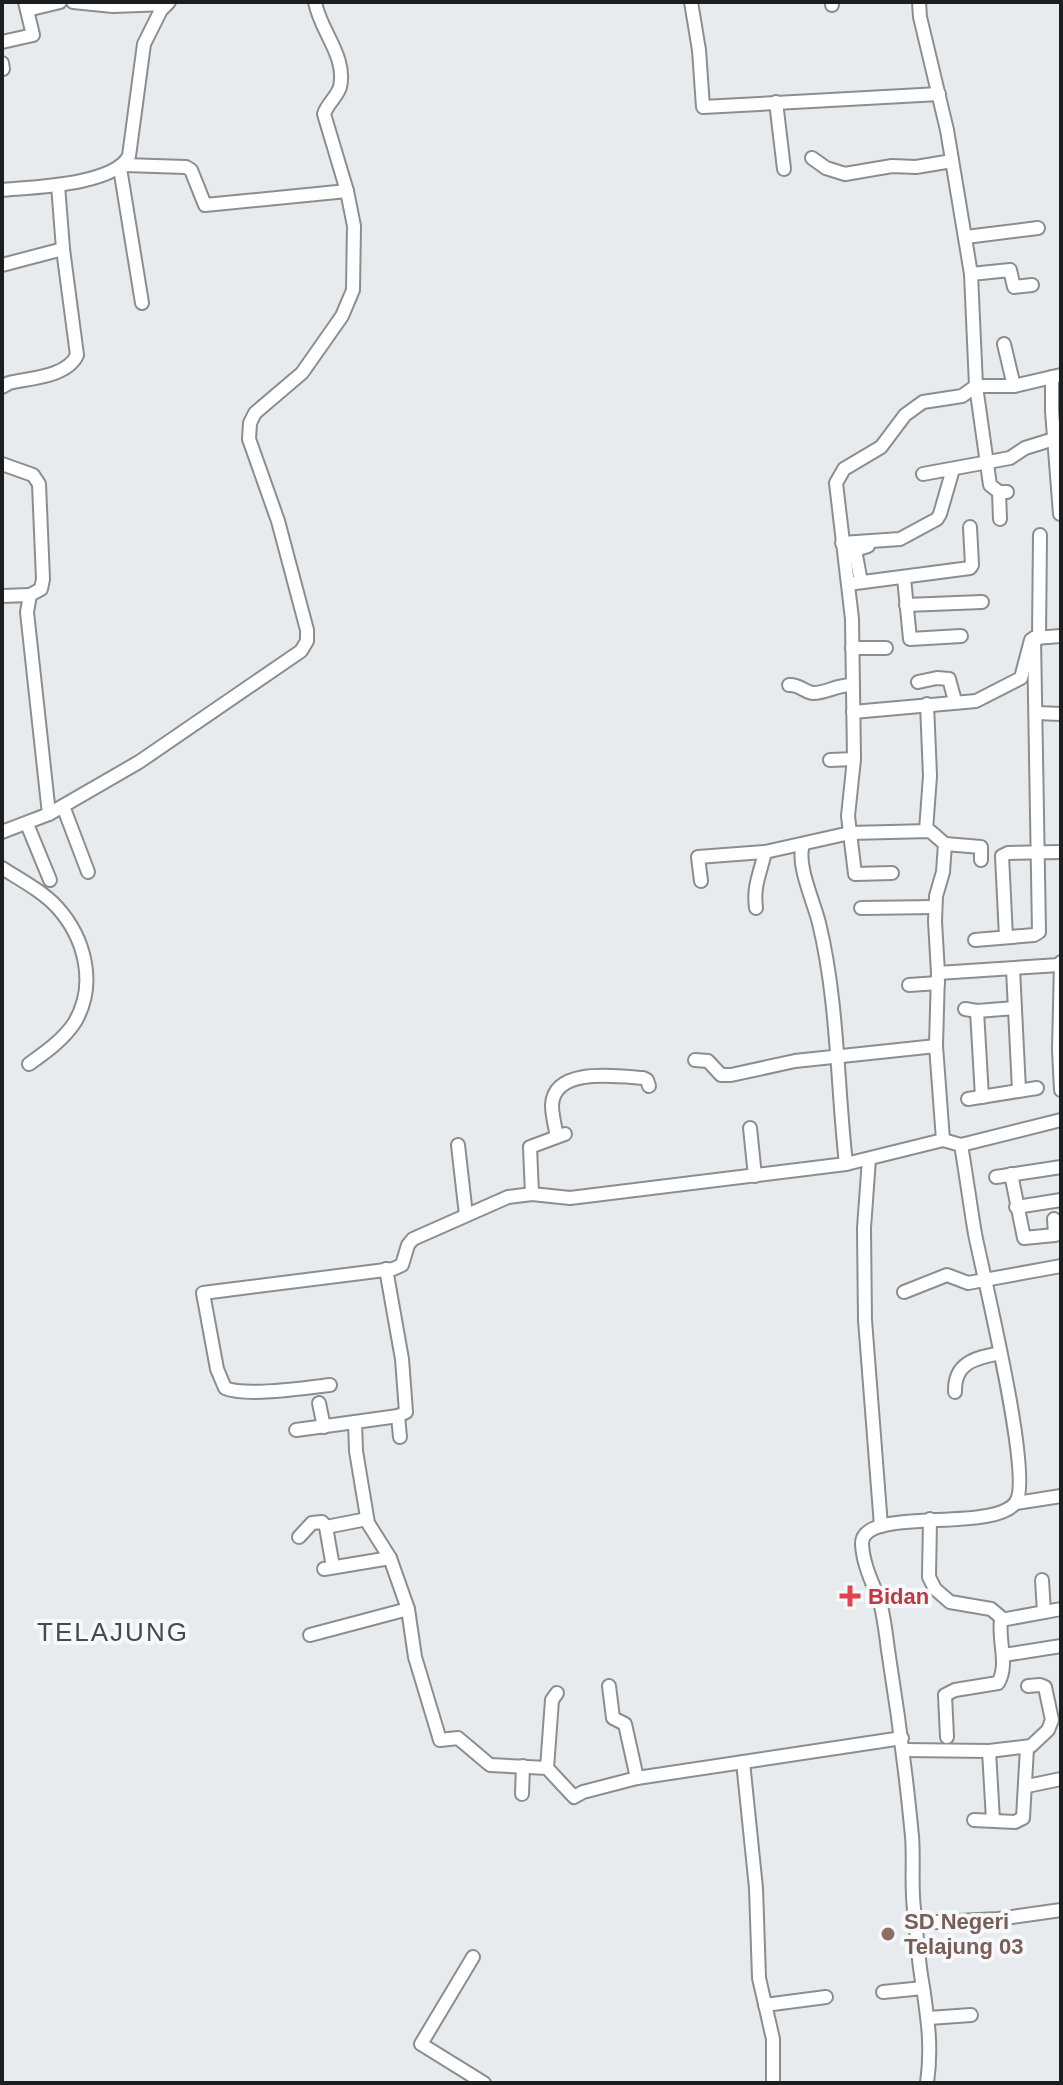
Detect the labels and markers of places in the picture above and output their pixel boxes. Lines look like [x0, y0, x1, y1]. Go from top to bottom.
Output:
place label: Bidan [868, 1584, 929, 1609]
marker: Bidan [839, 1585, 861, 1607]
place label: SD Negeri Telajung 03 [904, 1909, 1023, 1959]
marker: SD Negeri Telajung 03 [879, 1925, 897, 1943]

